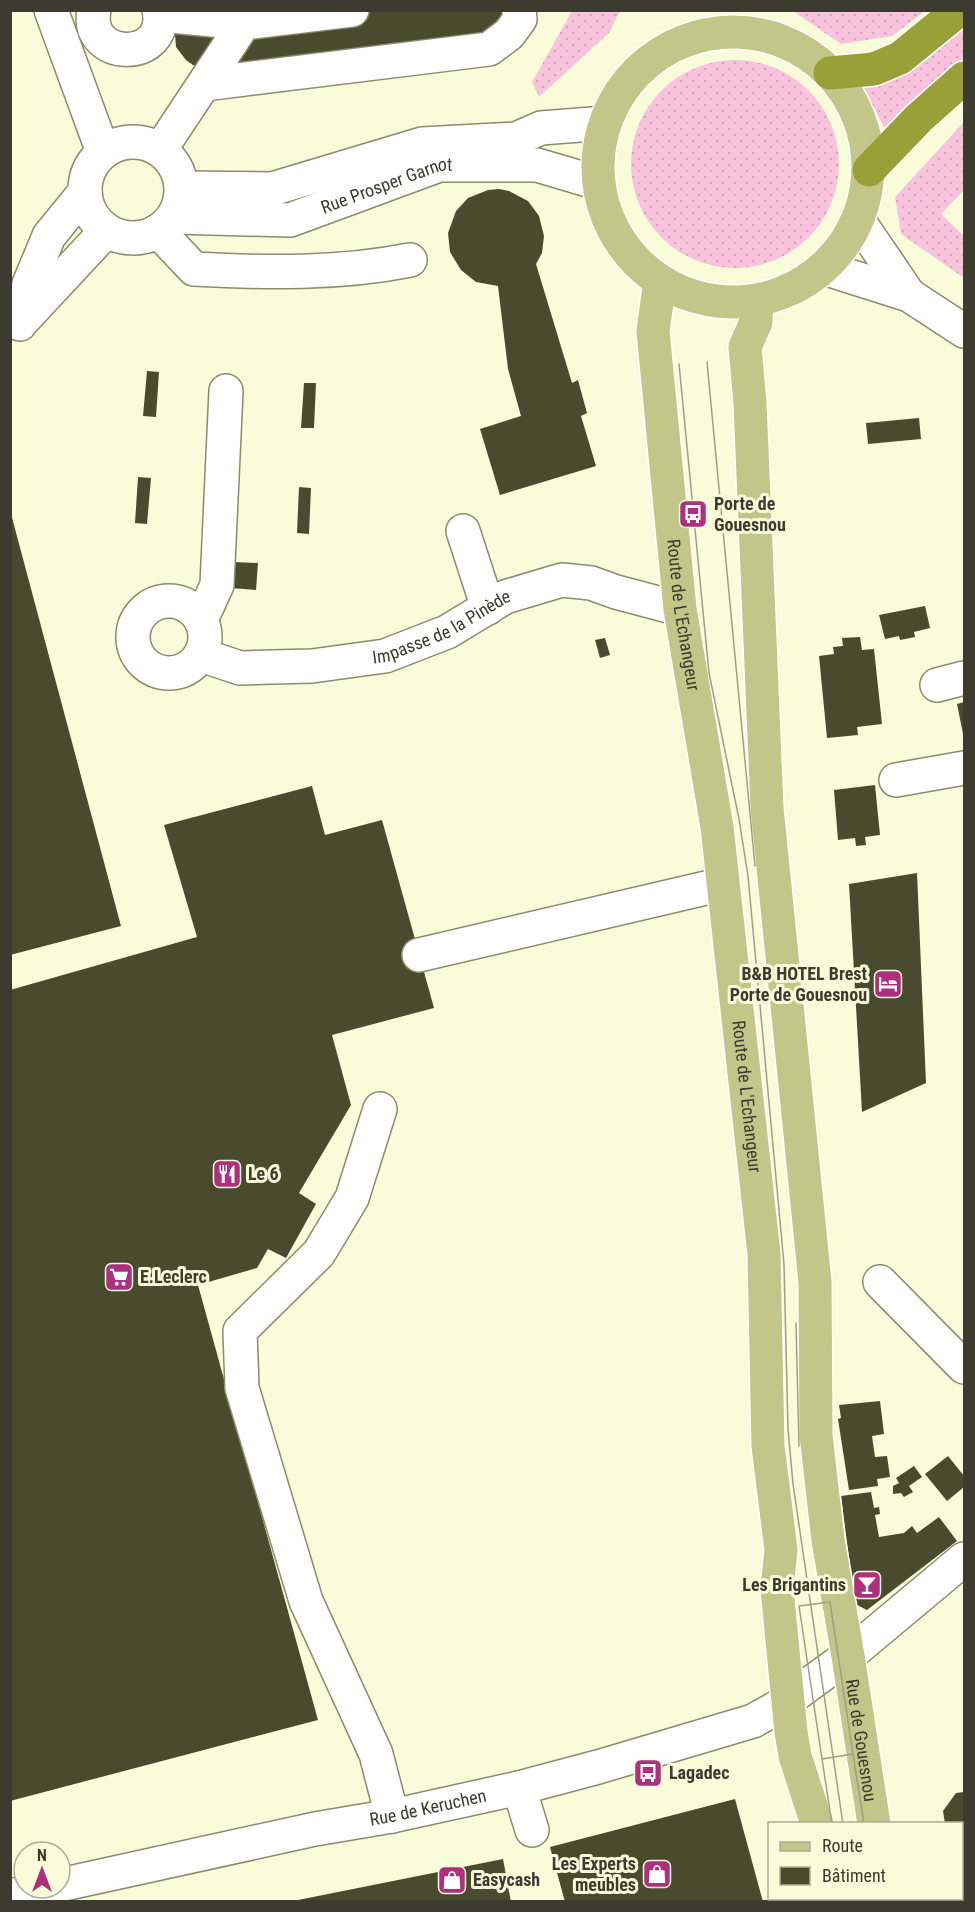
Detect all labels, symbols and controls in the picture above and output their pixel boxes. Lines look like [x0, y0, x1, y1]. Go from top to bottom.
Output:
street label: Rue Prosper Garnot [318, 154, 452, 218]
place label: Porte de Gouesnou [714, 493, 786, 535]
bus stop icon: Porte de Gouesnou [677, 498, 709, 530]
street label: Route de L'Echangeur [663, 538, 705, 693]
street label: Impasse de la Pinède [371, 585, 512, 668]
place label: B&B HOTEL Brest Porte de Gouesnou [730, 963, 867, 1005]
hotel icon: B&B HOTEL Brest Porte de Gouesnou [872, 968, 904, 1000]
street label: Route de L'Echangeur [728, 1019, 766, 1174]
restaurant icon: Le 6 [211, 1158, 243, 1190]
place label: Le 6 [248, 1163, 278, 1184]
supermarket icon: E.Leclerc [103, 1261, 135, 1293]
place label: E.Leclerc [140, 1266, 207, 1287]
bar icon: Les Brigantins [851, 1569, 883, 1601]
place label: Les Brigantins [742, 1574, 846, 1595]
street label: Rue de Gouesnou [842, 1677, 881, 1803]
bus stop icon: Lagadec [632, 1757, 664, 1789]
place label: Lagadec [669, 1762, 729, 1783]
street label: Rue de Keruchen [368, 1785, 488, 1830]
legend [768, 1822, 963, 1900]
text: Route [822, 1835, 863, 1856]
north arrow [12, 1840, 72, 1900]
text: N [37, 1846, 47, 1865]
place label: Les Experts meubles [552, 1853, 636, 1895]
shop icon: Les Experts meubles [641, 1858, 673, 1890]
shop icon: Easycash [436, 1864, 468, 1896]
text: Bâtiment [822, 1865, 886, 1886]
place label: Easycash [473, 1869, 540, 1890]

